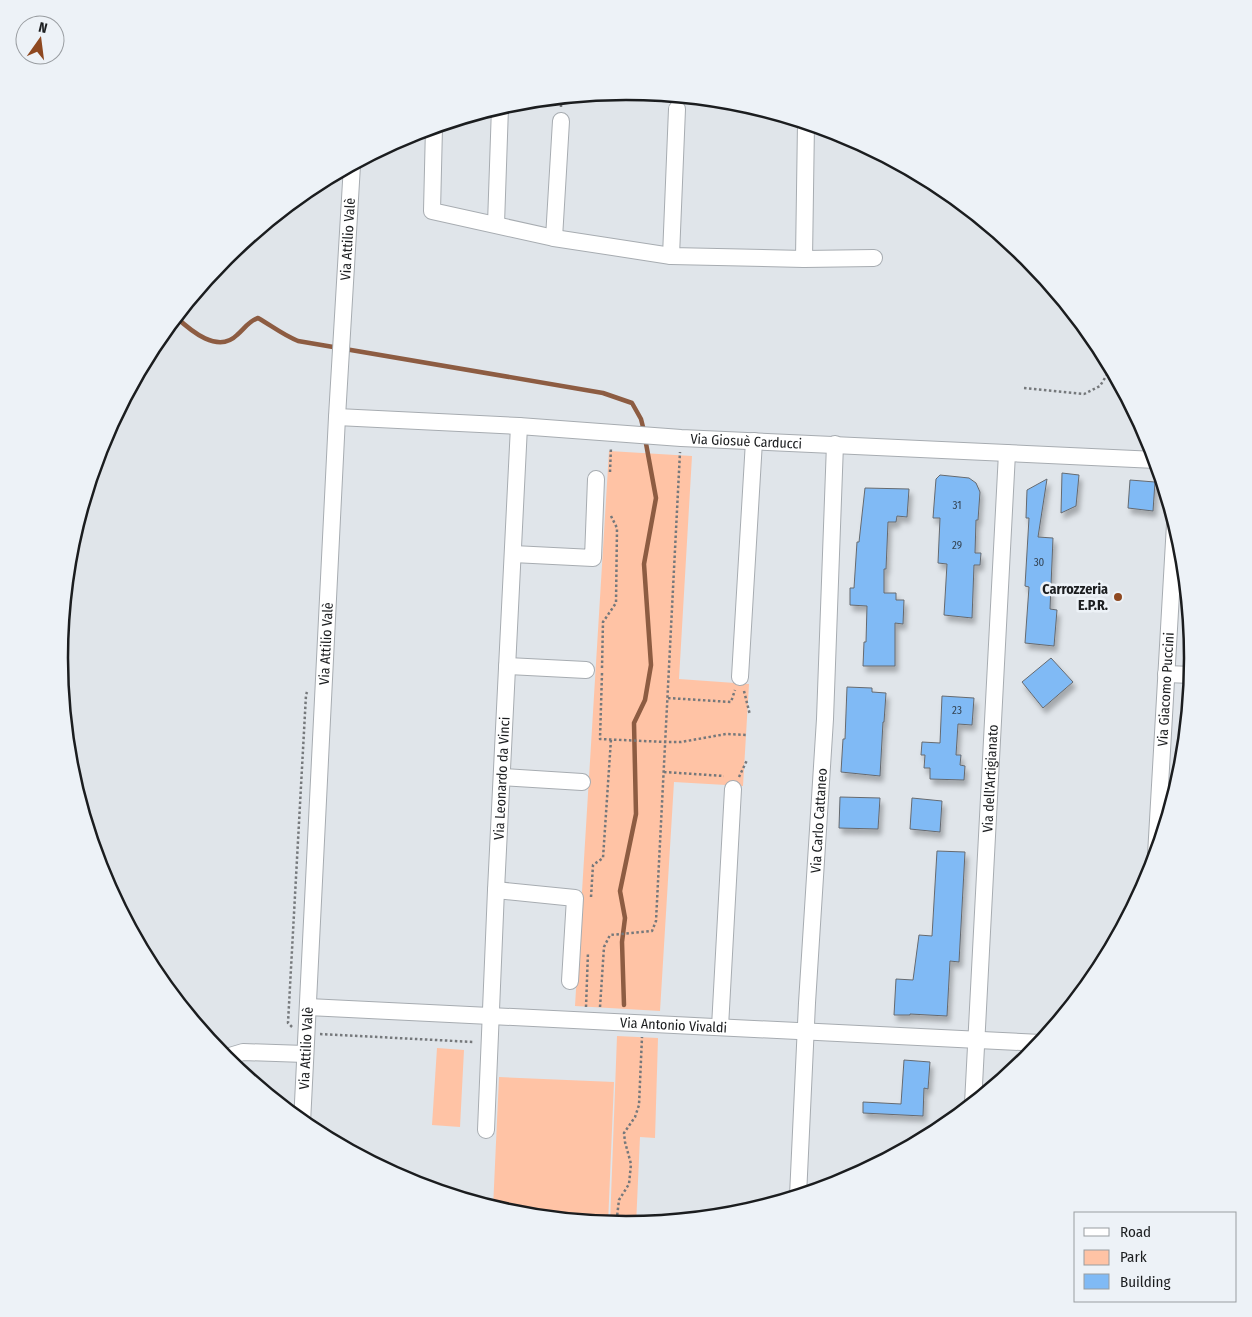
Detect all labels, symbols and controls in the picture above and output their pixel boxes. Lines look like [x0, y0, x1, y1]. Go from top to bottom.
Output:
north arrow [15, 15, 65, 65]
text: N [37, 19, 49, 37]
street label: Via Attilio Valè [337, 197, 359, 281]
street label: Via Giosuè Carducci [690, 430, 802, 453]
house number: 31 [953, 499, 962, 512]
house number: 29 [952, 539, 962, 552]
house number: 30 [1034, 556, 1045, 569]
place label: Carrozzeria E.P.R. [1042, 581, 1108, 614]
marker: Carrozzeria E.P.R. [1112, 591, 1124, 603]
street label: Via Attilio Valè [316, 602, 337, 685]
street label: Via Giacomo Puccini [1154, 632, 1178, 747]
house number: 23 [952, 704, 962, 717]
street label: Via Leonardo da Vinci [490, 716, 514, 840]
street label: Via dell'Artigianato [979, 724, 1002, 833]
street label: Via Carlo Cattaneo [807, 767, 831, 874]
street label: Via Attilio Valè [296, 1006, 317, 1090]
street label: Via Antonio Vivaldi [620, 1014, 727, 1037]
legend [1074, 1212, 1237, 1302]
text: Road [1120, 1223, 1151, 1241]
text: Park [1120, 1248, 1147, 1266]
text: Building [1120, 1273, 1171, 1291]

